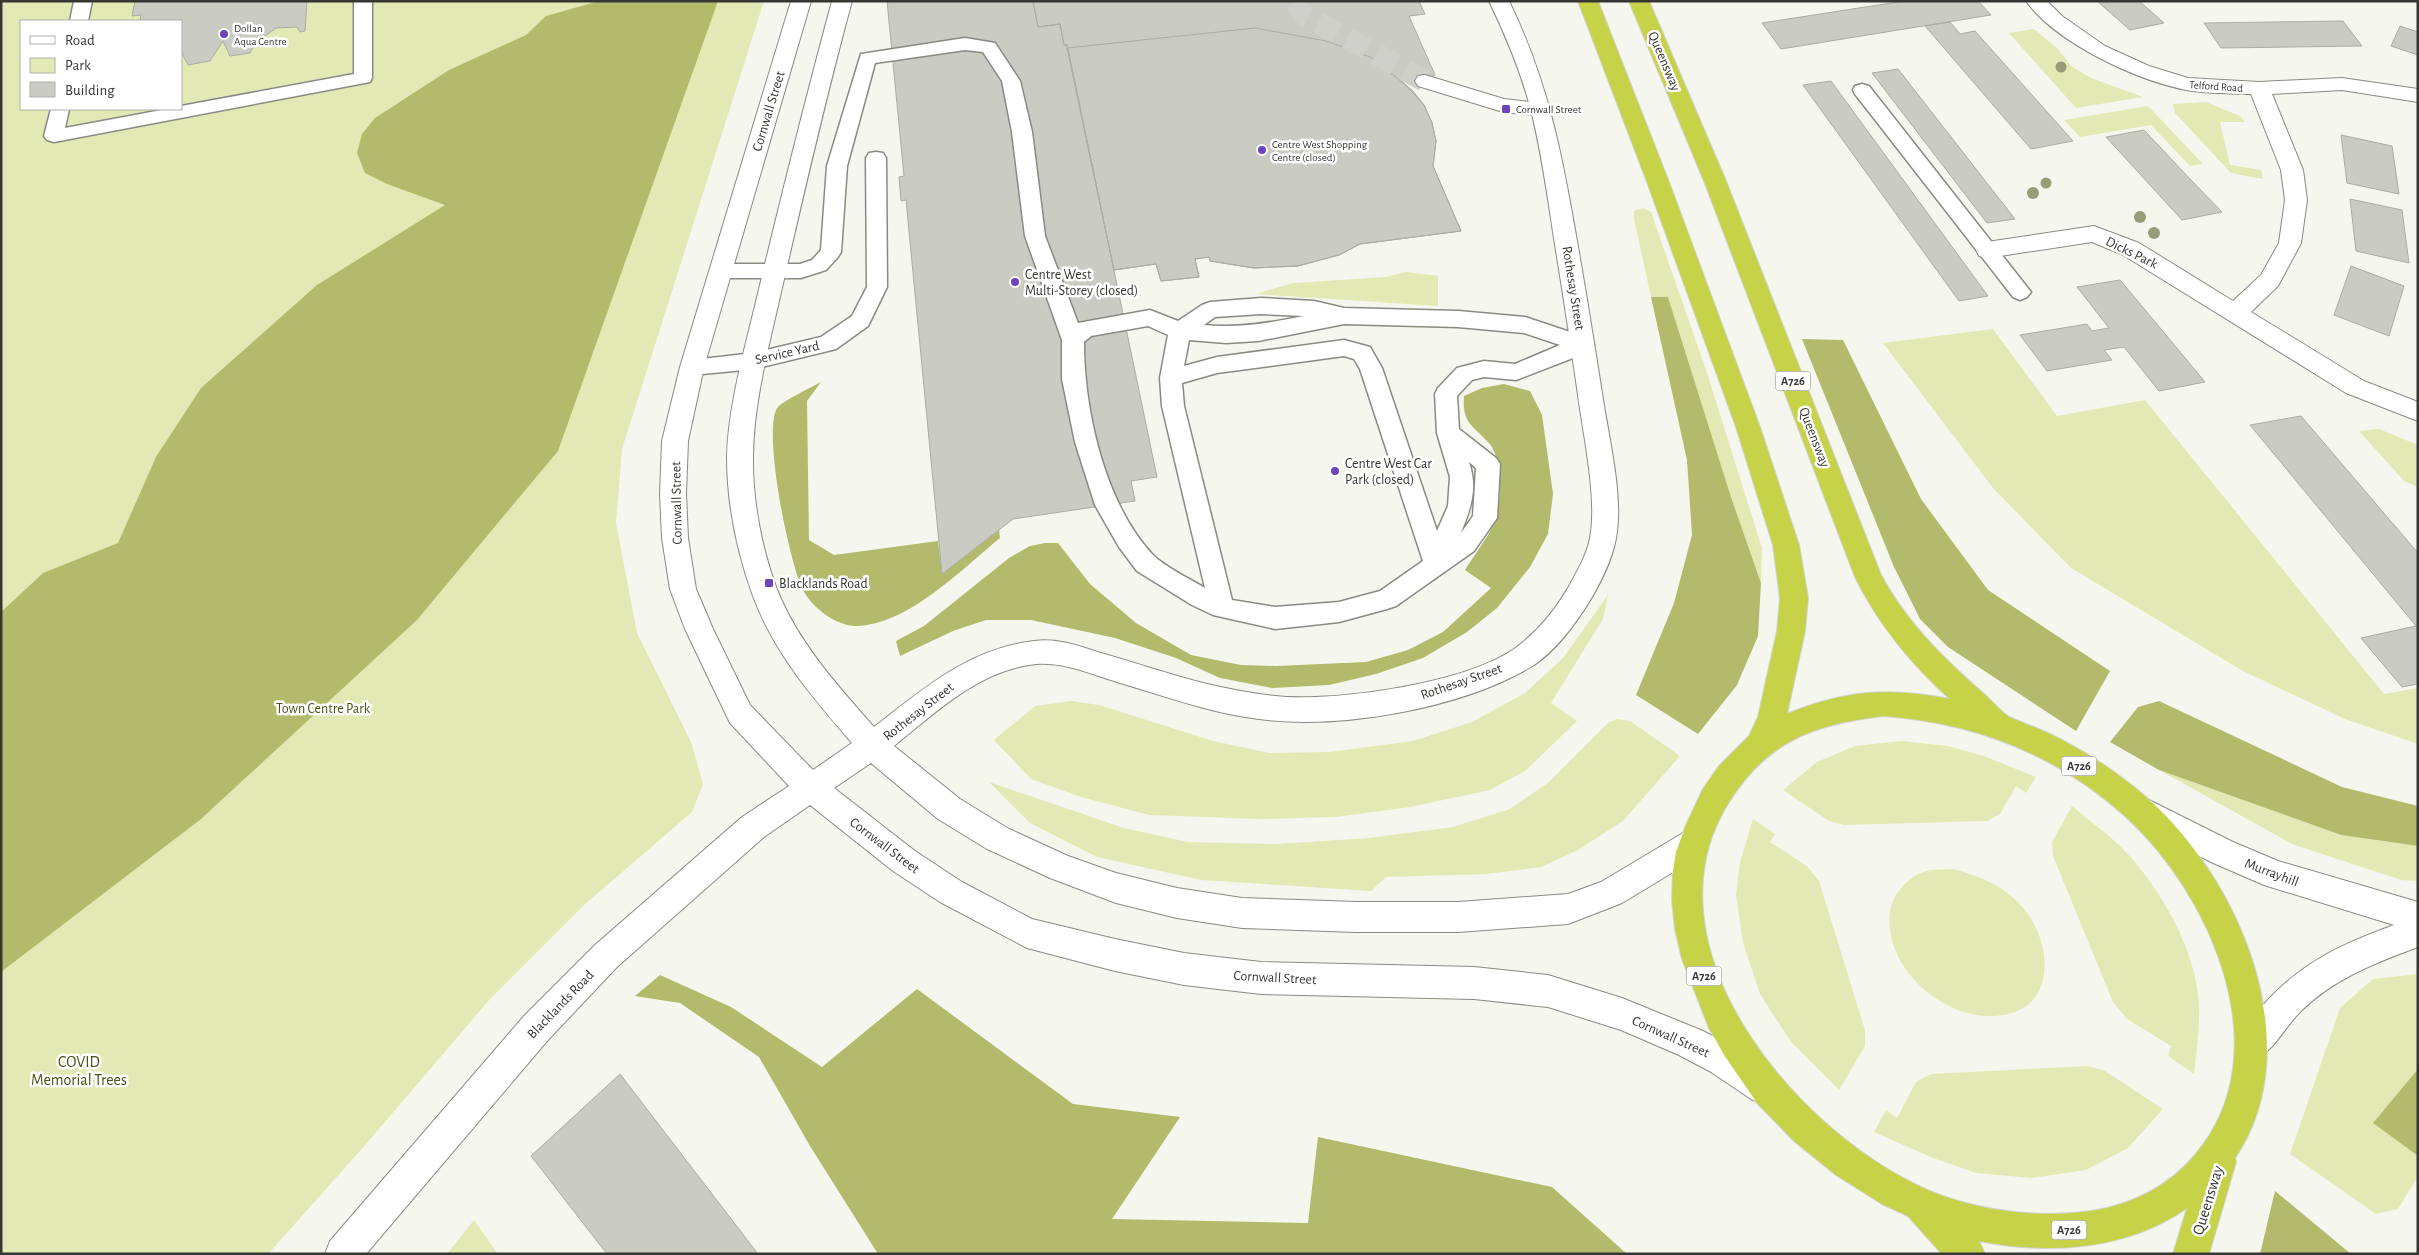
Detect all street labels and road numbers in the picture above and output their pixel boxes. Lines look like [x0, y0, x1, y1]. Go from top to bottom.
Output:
street label: Queensway [1645, 30, 1683, 93]
street label: Cornwall Street [750, 69, 788, 153]
street label: Telford Road [2189, 79, 2243, 94]
street label: Dicks Park [2103, 234, 2160, 272]
street label: Rothesay Street [1559, 245, 1587, 332]
street label: Service Yard [754, 339, 821, 367]
road number: A726 [1776, 372, 1810, 391]
street label: Queensway [1796, 406, 1832, 469]
street label: Cornwall Street [669, 461, 685, 545]
street label: Rothesay Street [1419, 661, 1504, 702]
street label: Rothesay Street [881, 680, 957, 743]
road number: A726 [2062, 756, 2096, 776]
street label: Cornwall Street [847, 815, 922, 877]
street label: Murrayhill [2243, 856, 2301, 890]
road number: A726 [1686, 966, 1722, 986]
street label: Blacklands Road [525, 968, 597, 1042]
street label: Cornwall Street [1233, 969, 1317, 987]
street label: Cornwall Street [1630, 1014, 1712, 1060]
street label: Queensway [2190, 1163, 2227, 1237]
road number: A726 [2052, 1220, 2086, 1240]

